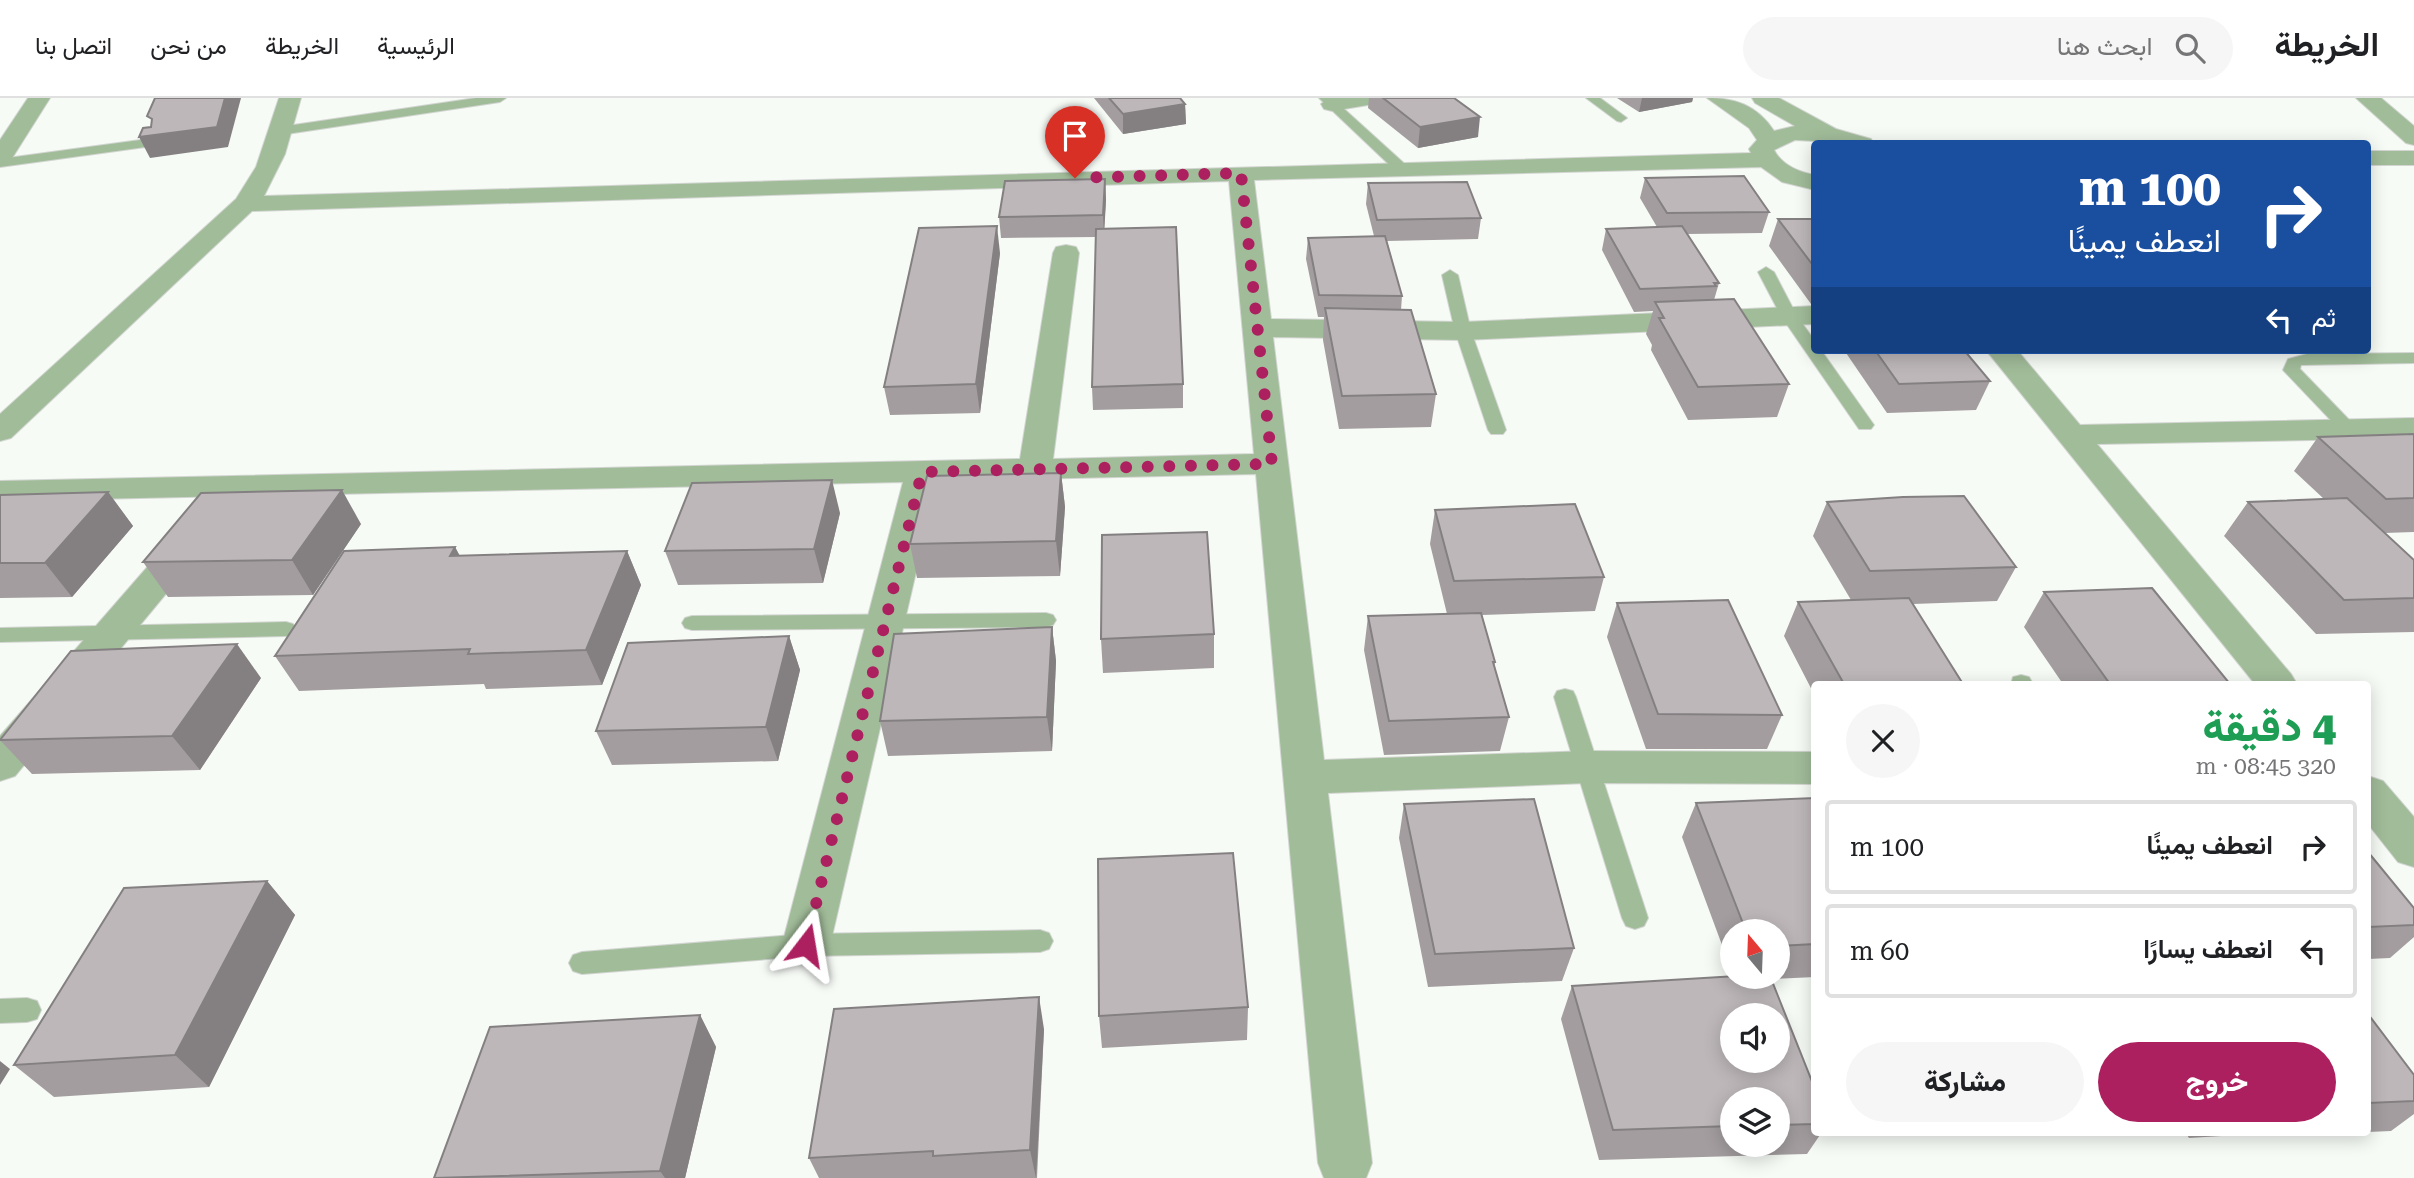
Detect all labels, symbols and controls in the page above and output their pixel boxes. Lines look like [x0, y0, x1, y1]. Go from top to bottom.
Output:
search box [1743, 17, 2233, 80]
text: الخريطة [2275, 25, 2379, 64]
icon: search [2171, 29, 2209, 67]
text: ابحث هنا [2057, 31, 2153, 61]
text: اتصل بنا [35, 32, 112, 60]
text: من نحن [150, 32, 227, 60]
text: الخريطة [265, 32, 339, 60]
text: الرئيسية [377, 32, 455, 60]
pin [1045, 106, 1105, 178]
icon: arrive [1056, 117, 1094, 155]
text: 100 m [2079, 160, 2221, 217]
icon: right [2245, 168, 2336, 259]
text: انعطف يمينًا [2068, 222, 2221, 260]
icon: left [2260, 301, 2298, 339]
text: ثم [2312, 303, 2336, 333]
text: 4 دقيقة [2202, 702, 2336, 751]
button: close [1846, 704, 1920, 778]
text: 320 m · 08:45 [2196, 753, 2336, 780]
icon: right [2294, 828, 2332, 866]
text: انعطف يمينًا [2147, 830, 2273, 860]
text: 100 m [1850, 832, 1924, 862]
position arrow [769, 908, 843, 982]
north arrow [1720, 919, 1790, 989]
map controls [1720, 919, 1790, 1157]
icon: left [2294, 932, 2332, 970]
text: انعطف يسارًا [2143, 934, 2273, 964]
text: 60 m [1850, 936, 1909, 966]
button: sound [1720, 1003, 1790, 1073]
button: مشاركة [1846, 1042, 2084, 1122]
button: خروج [2098, 1042, 2336, 1122]
button: layers [1720, 1087, 1790, 1157]

